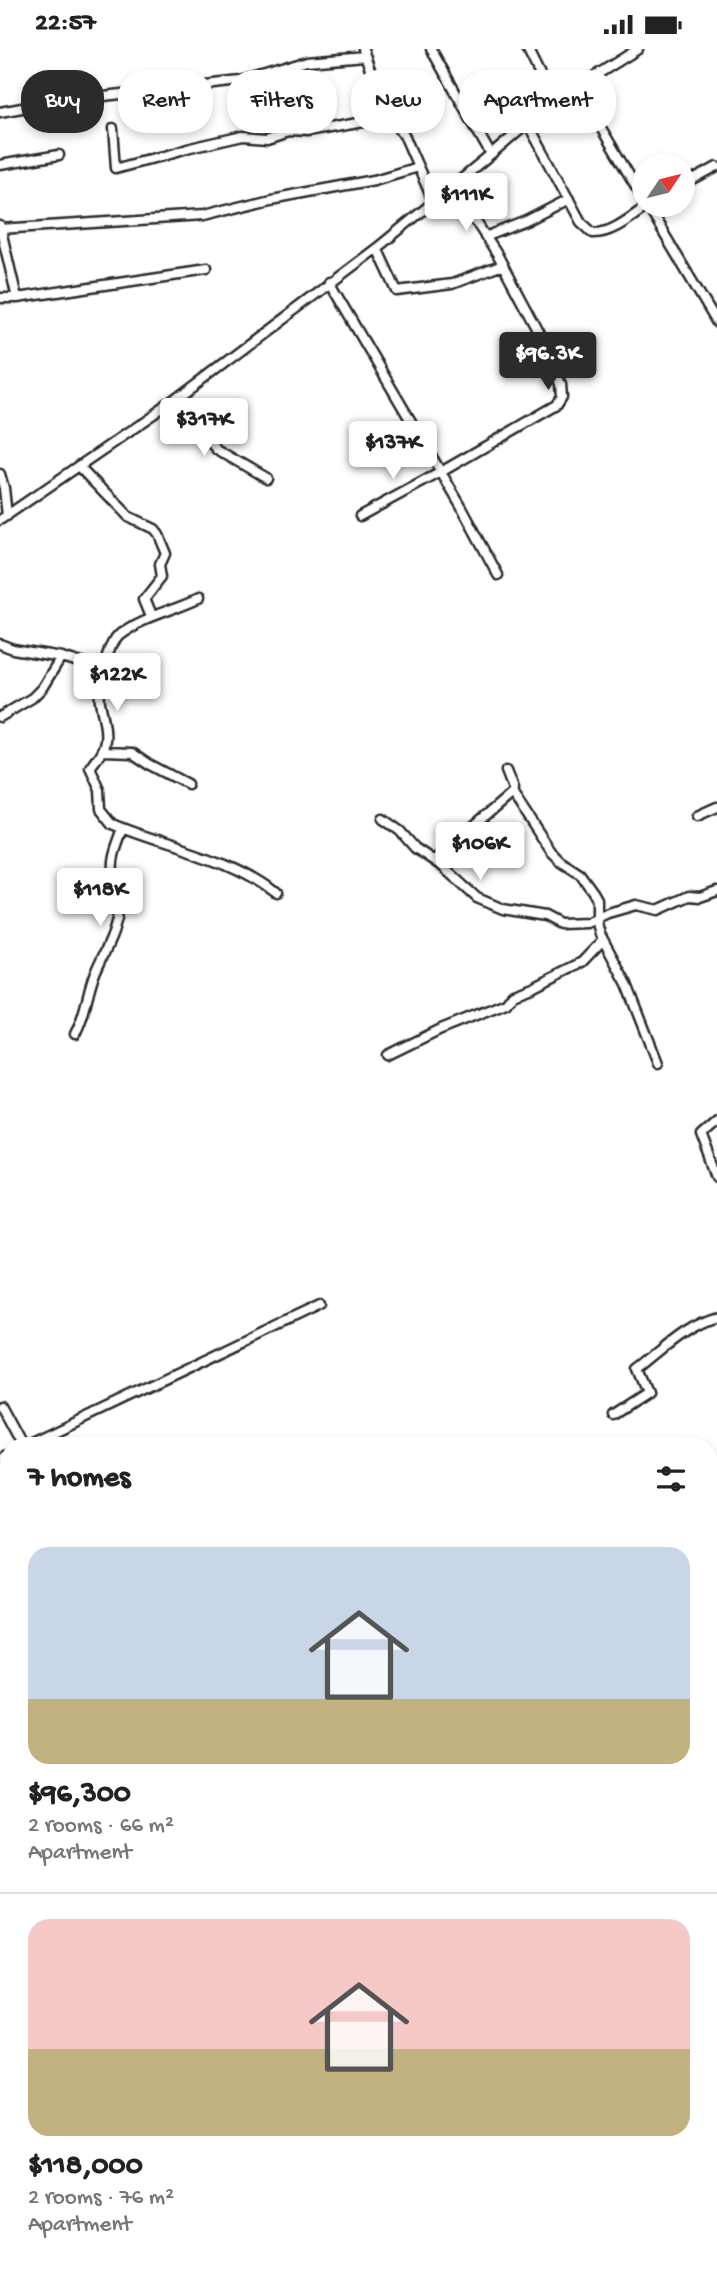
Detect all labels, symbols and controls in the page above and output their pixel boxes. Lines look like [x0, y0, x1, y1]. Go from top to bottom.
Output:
text: 22:57 [35, 9, 96, 40]
chip: Buy [21, 70, 104, 133]
chip: Rent [118, 70, 213, 133]
chip: Filters [227, 70, 337, 133]
chip: New [351, 70, 445, 133]
chip: Apartment [459, 70, 616, 133]
north arrow [632, 154, 695, 217]
map controls [632, 154, 695, 217]
pin: $111K [417, 173, 515, 233]
text: $111K [441, 182, 491, 209]
pin: $96.3K [491, 333, 605, 392]
text: $96.3K [515, 341, 581, 368]
pin: $317K [155, 399, 253, 458]
text: $317K [176, 407, 232, 434]
pin: $137K [344, 421, 442, 481]
text: $137K [365, 430, 421, 457]
pin: $122K [68, 653, 166, 713]
text: $122K [90, 662, 144, 689]
pin: $106K [431, 823, 529, 882]
text: $106K [451, 831, 509, 858]
pin: $118K [51, 869, 149, 928]
text: $118K [73, 877, 127, 904]
icon: filters [652, 1460, 690, 1498]
text: 7 homes [28, 1462, 130, 1497]
icon: home [296, 1592, 422, 1718]
text: $96,300 [28, 1778, 131, 1813]
text: 2 rooms · 66 m² [28, 1813, 174, 1840]
text: Apartment [28, 1840, 132, 1867]
icon: home [296, 1964, 422, 2090]
text: $118,000 [28, 2150, 143, 2185]
text: 2 rooms · 76 m² [28, 2185, 174, 2212]
text: Apartment [28, 2212, 132, 2239]

